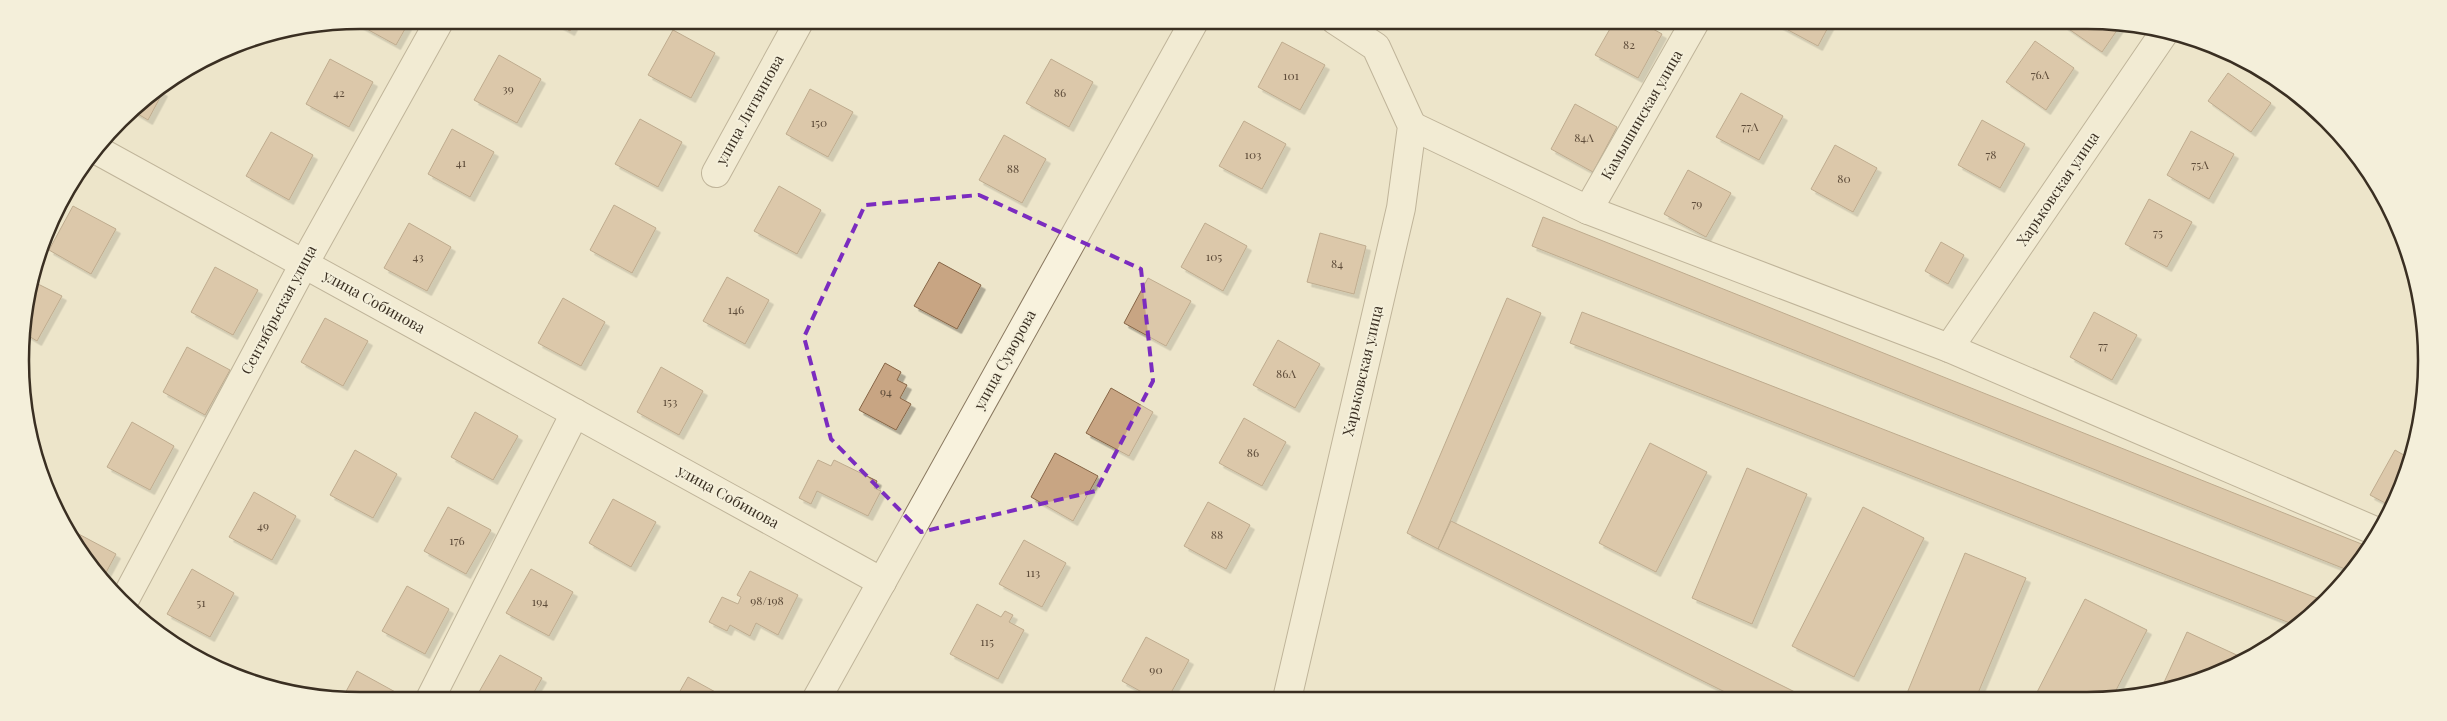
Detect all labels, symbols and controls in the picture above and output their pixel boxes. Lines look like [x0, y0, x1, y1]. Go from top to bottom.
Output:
house number: 82 [1623, 36, 1635, 52]
street label: Камышинская улица [1596, 46, 1687, 183]
street label: улица Литвинова [710, 50, 788, 169]
house number: 76А [2031, 66, 2050, 82]
house number: 101 [1283, 67, 1300, 83]
house number: 39 [502, 80, 514, 96]
house number: 42 [333, 84, 345, 100]
house number: 86 [1054, 84, 1066, 100]
house number: 150 [811, 114, 827, 130]
house number: 77А [1741, 118, 1759, 134]
street label: Харьковская улица [2011, 127, 2103, 250]
house number: 84А [1574, 129, 1594, 145]
house number: 103 [1244, 146, 1262, 162]
house number: 78 [1985, 146, 1997, 162]
house number: 41 [456, 154, 467, 170]
house number: 75А [2191, 156, 2209, 172]
house number: 88 [1007, 160, 1019, 176]
house number: 80 [1837, 170, 1851, 186]
house number: 79 [1692, 195, 1702, 211]
house number: 75 [2153, 224, 2163, 240]
street label: Сентябрьская улица [236, 241, 321, 378]
house number: 43 [412, 248, 424, 264]
house number: 105 [1206, 248, 1222, 264]
house number: 84 [1331, 255, 1343, 271]
street label: улица Собинова [319, 264, 429, 338]
house number: 146 [728, 301, 744, 317]
street label: Харьковская улица [1337, 303, 1387, 438]
street label: улица Суворова [968, 306, 1040, 414]
house number: 77 [2098, 337, 2108, 353]
house number: 86А [1276, 365, 1296, 381]
house number: 94 [880, 383, 892, 399]
house number: 153 [663, 393, 677, 409]
house number: 86 [1247, 444, 1259, 460]
street label: улица Собинова [673, 459, 783, 533]
house number: 49 [257, 517, 269, 533]
house number: 88 [1211, 526, 1223, 542]
house number: 176 [449, 532, 465, 548]
house number: 113 [1026, 564, 1040, 580]
house number: 98/198 [750, 592, 784, 608]
house number: 194 [532, 593, 548, 609]
house number: 51 [196, 594, 206, 610]
house number: 115 [980, 633, 994, 649]
house number: 90 [1149, 661, 1163, 677]

